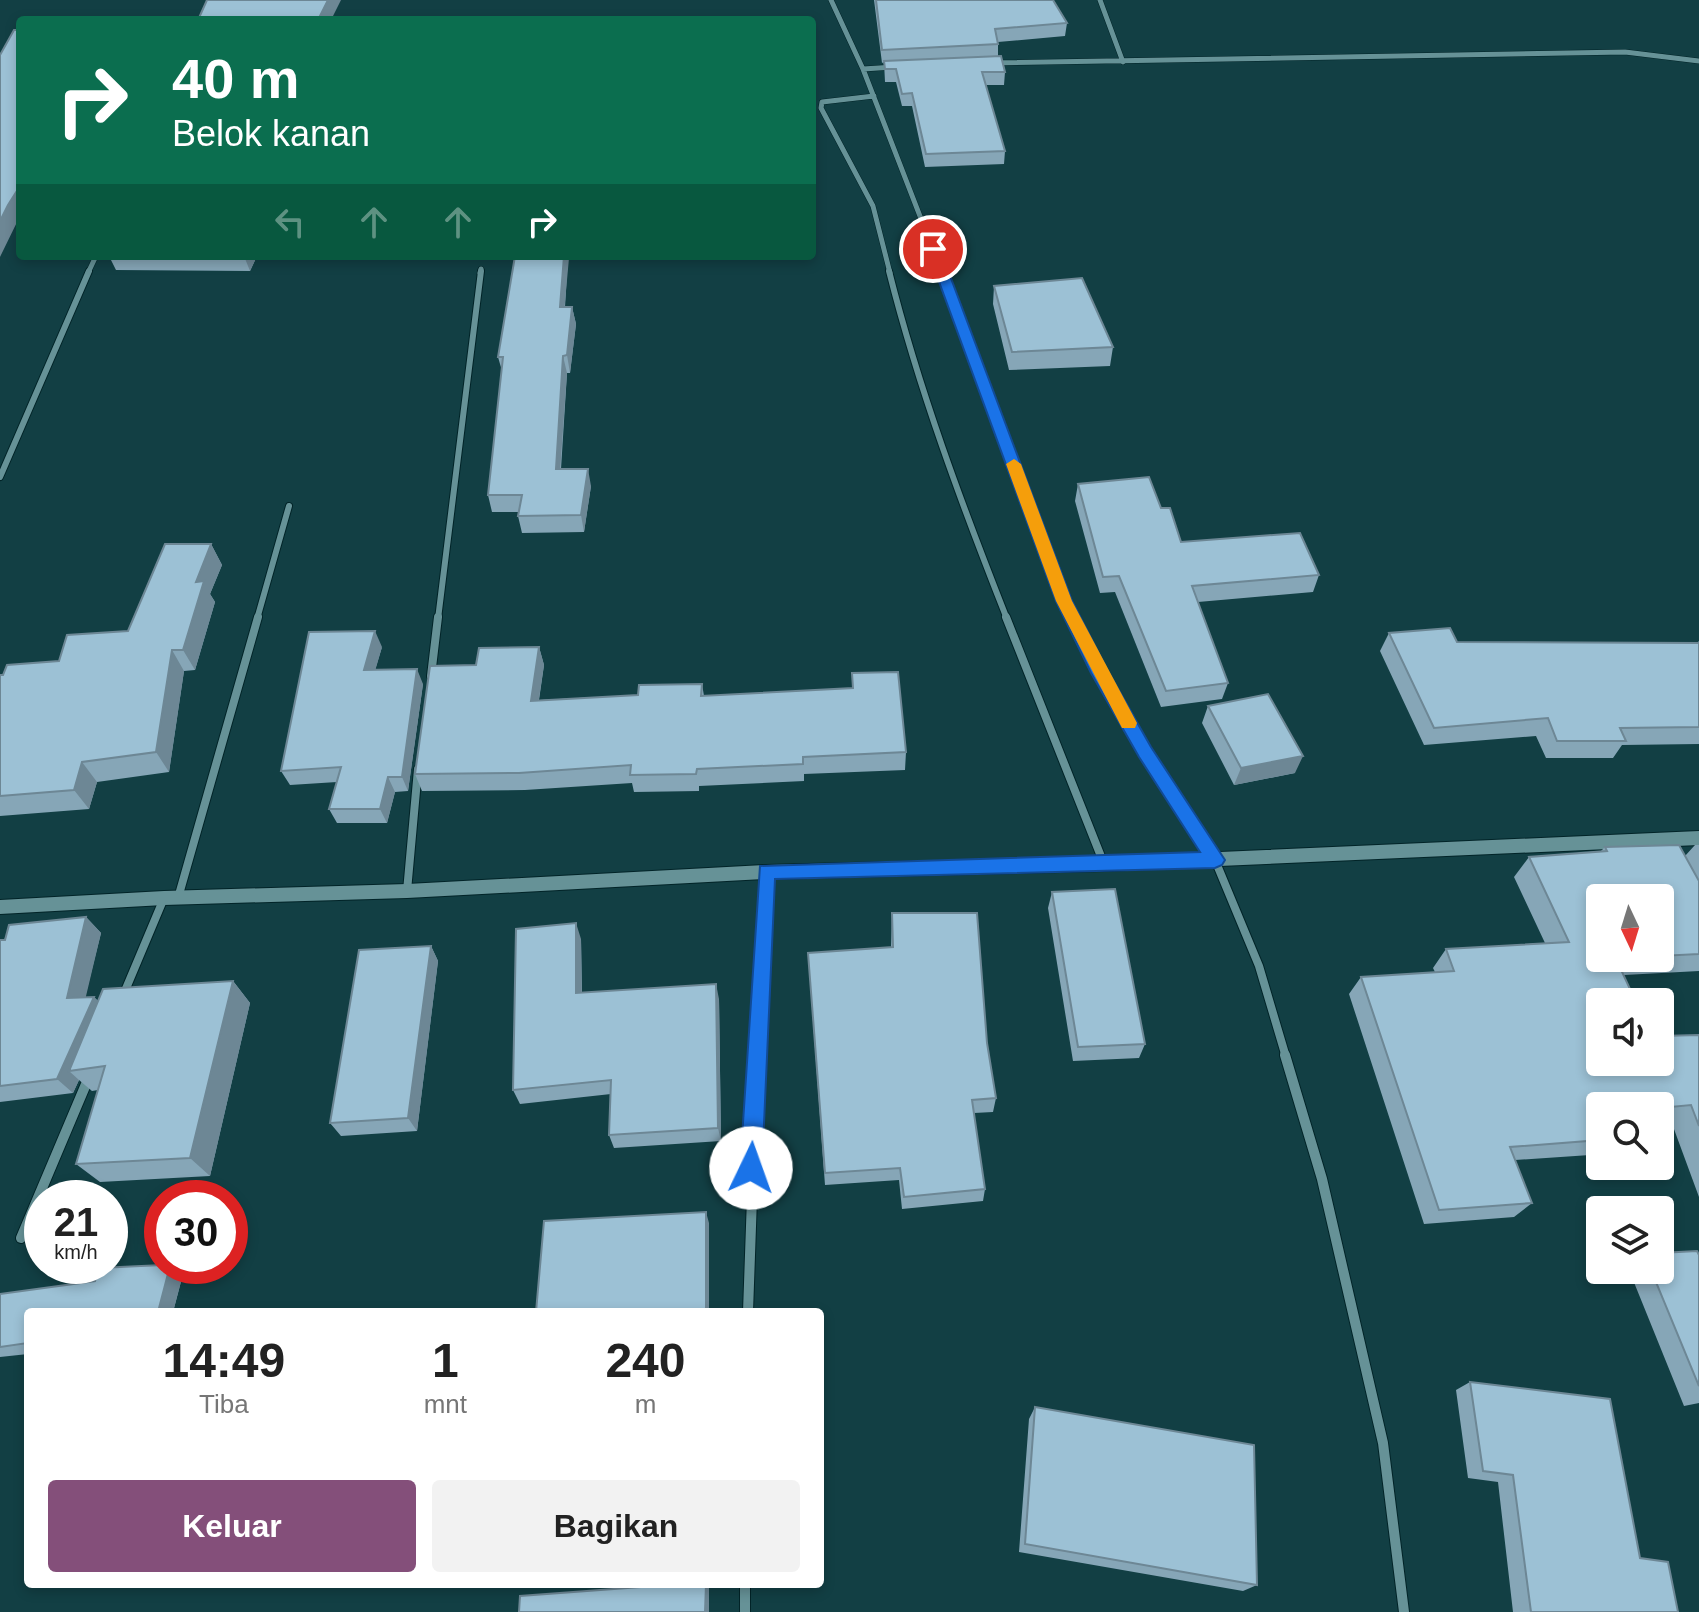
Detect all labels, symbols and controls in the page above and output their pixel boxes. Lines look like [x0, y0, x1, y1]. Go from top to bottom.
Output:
text: 40 m [172, 47, 300, 110]
icon: right [40, 48, 144, 152]
text: Belok kanan [172, 113, 370, 154]
icon: left [268, 200, 312, 244]
icon: ahead [352, 200, 396, 244]
icon: ahead [436, 200, 480, 244]
icon: right [520, 200, 564, 244]
pin [899, 215, 967, 283]
icon: arrive [911, 227, 955, 271]
north arrow [1586, 884, 1674, 972]
map controls [1586, 884, 1674, 1284]
button: sound [1586, 988, 1674, 1076]
button: search [1586, 1092, 1674, 1180]
position arrow [709, 1126, 793, 1210]
speed limit sign: 30 [144, 1180, 248, 1284]
button: layers [1586, 1196, 1674, 1284]
text: 21 [54, 1200, 98, 1244]
text: km/h [54, 1241, 98, 1263]
text: 14:49 [162, 1334, 285, 1387]
text: 1 [432, 1334, 459, 1387]
text: 240 [605, 1334, 686, 1387]
text: Tiba [199, 1389, 249, 1419]
text: mnt [424, 1389, 467, 1419]
text: m [635, 1389, 656, 1419]
button: Keluar [48, 1480, 416, 1572]
button: Bagikan [432, 1480, 800, 1572]

